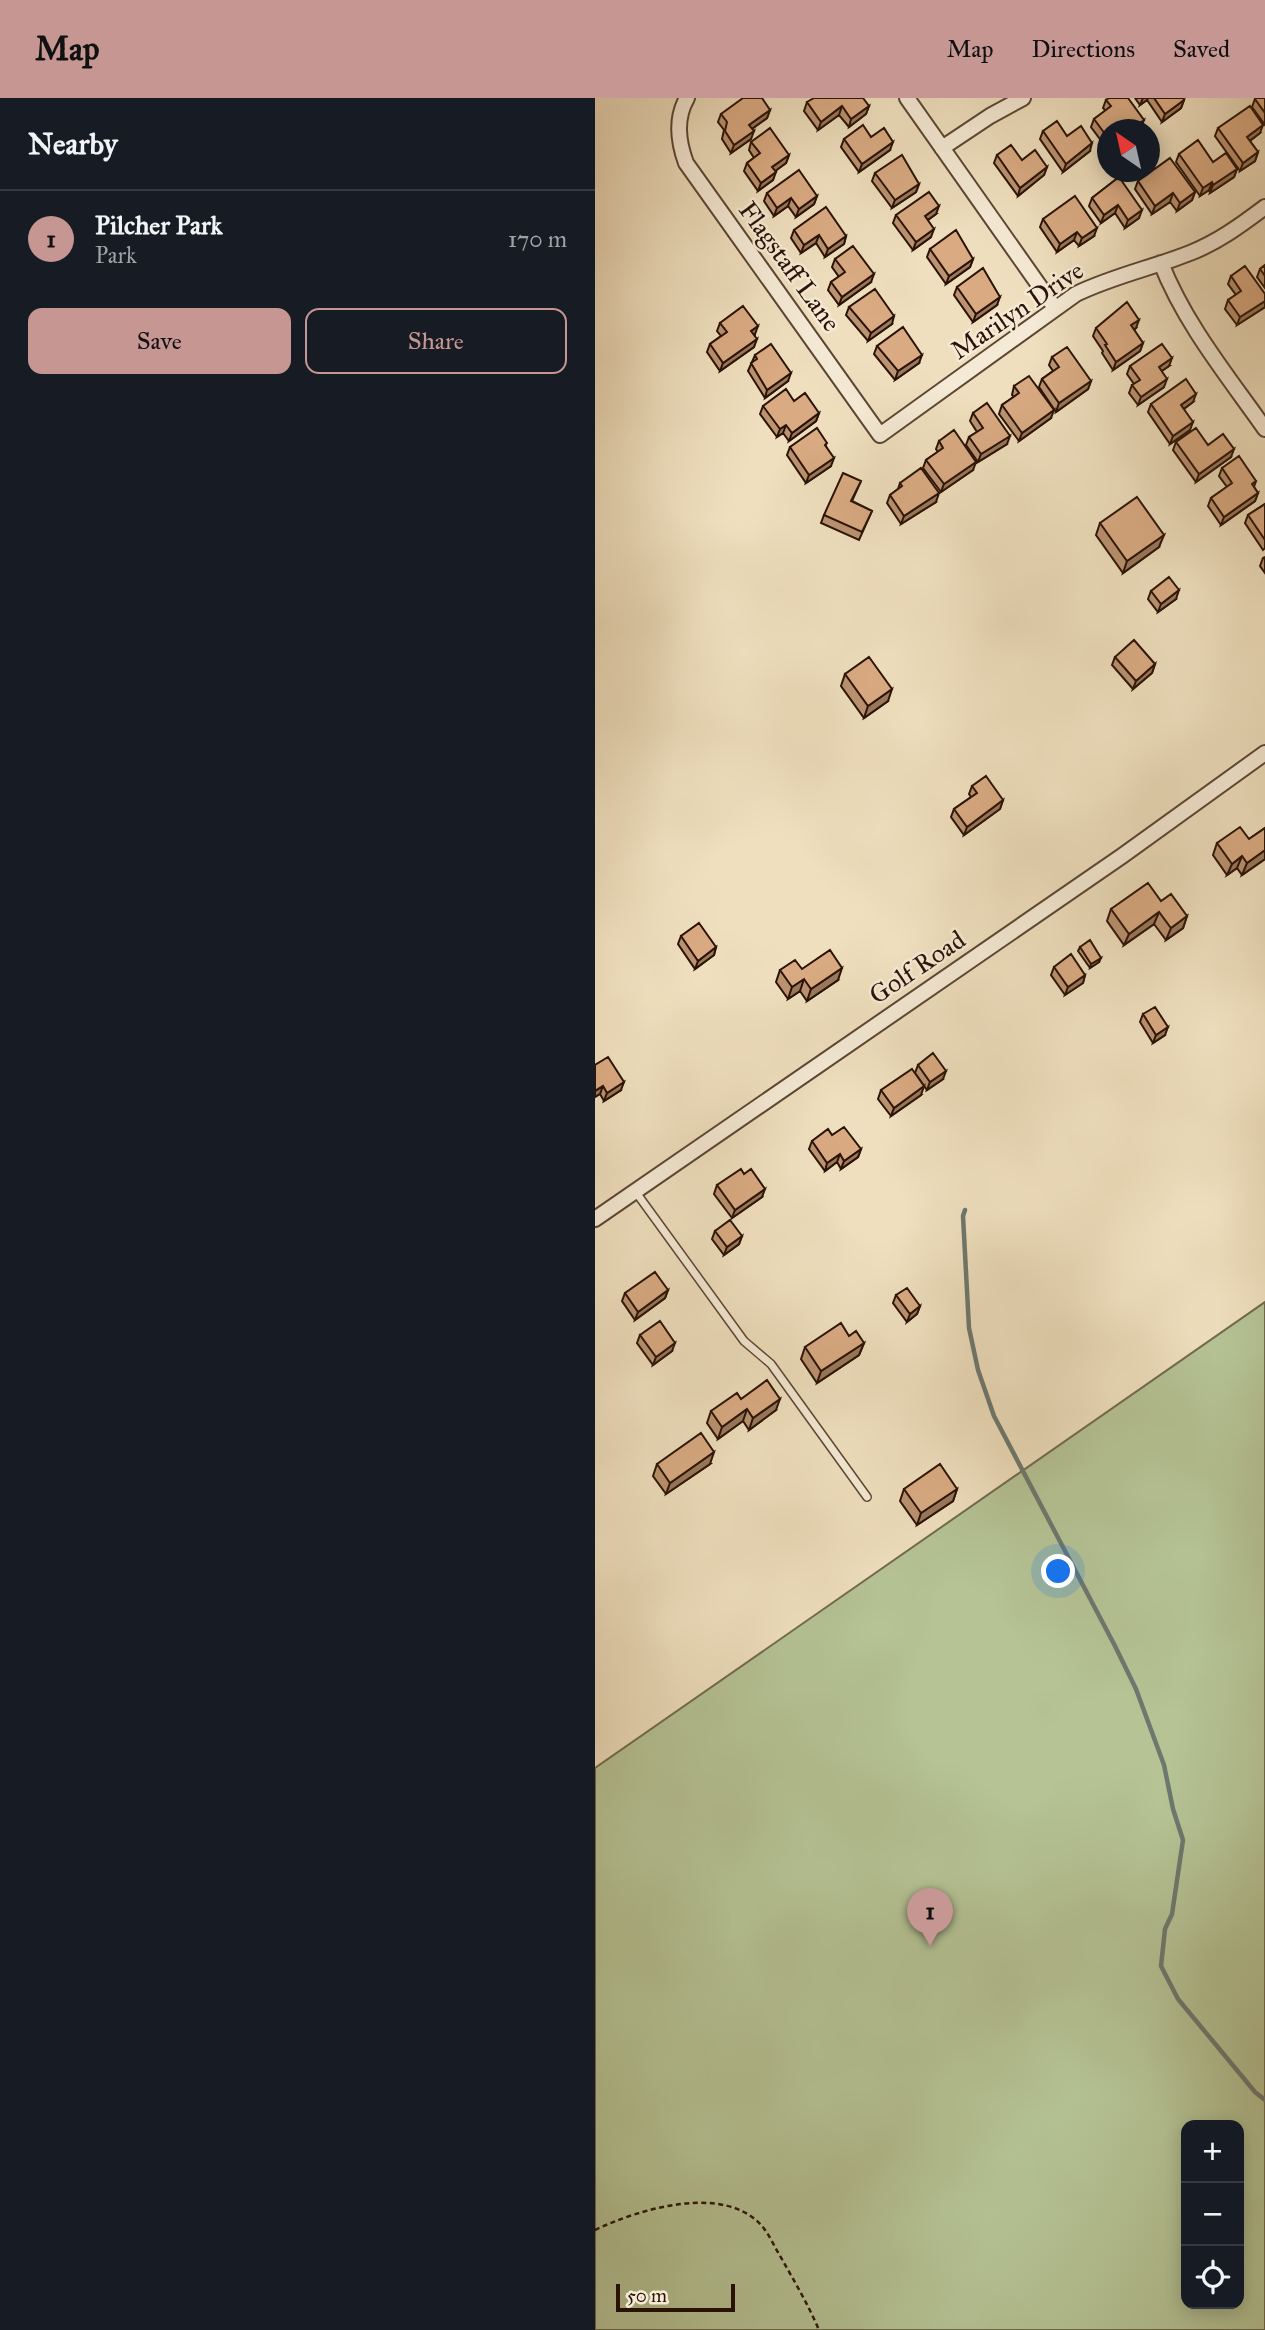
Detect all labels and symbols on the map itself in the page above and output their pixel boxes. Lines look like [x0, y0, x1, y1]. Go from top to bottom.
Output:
north arrow [1097, 119, 1160, 182]
street label: Flagstaff Lane [732, 195, 848, 337]
street label: Marilyn Drive [945, 254, 1090, 366]
street label: Golf Road [863, 923, 971, 1011]
your location [1041, 1554, 1075, 1588]
pin: 1 [907, 1888, 953, 1946]
scale bar [616, 2281, 735, 2313]

